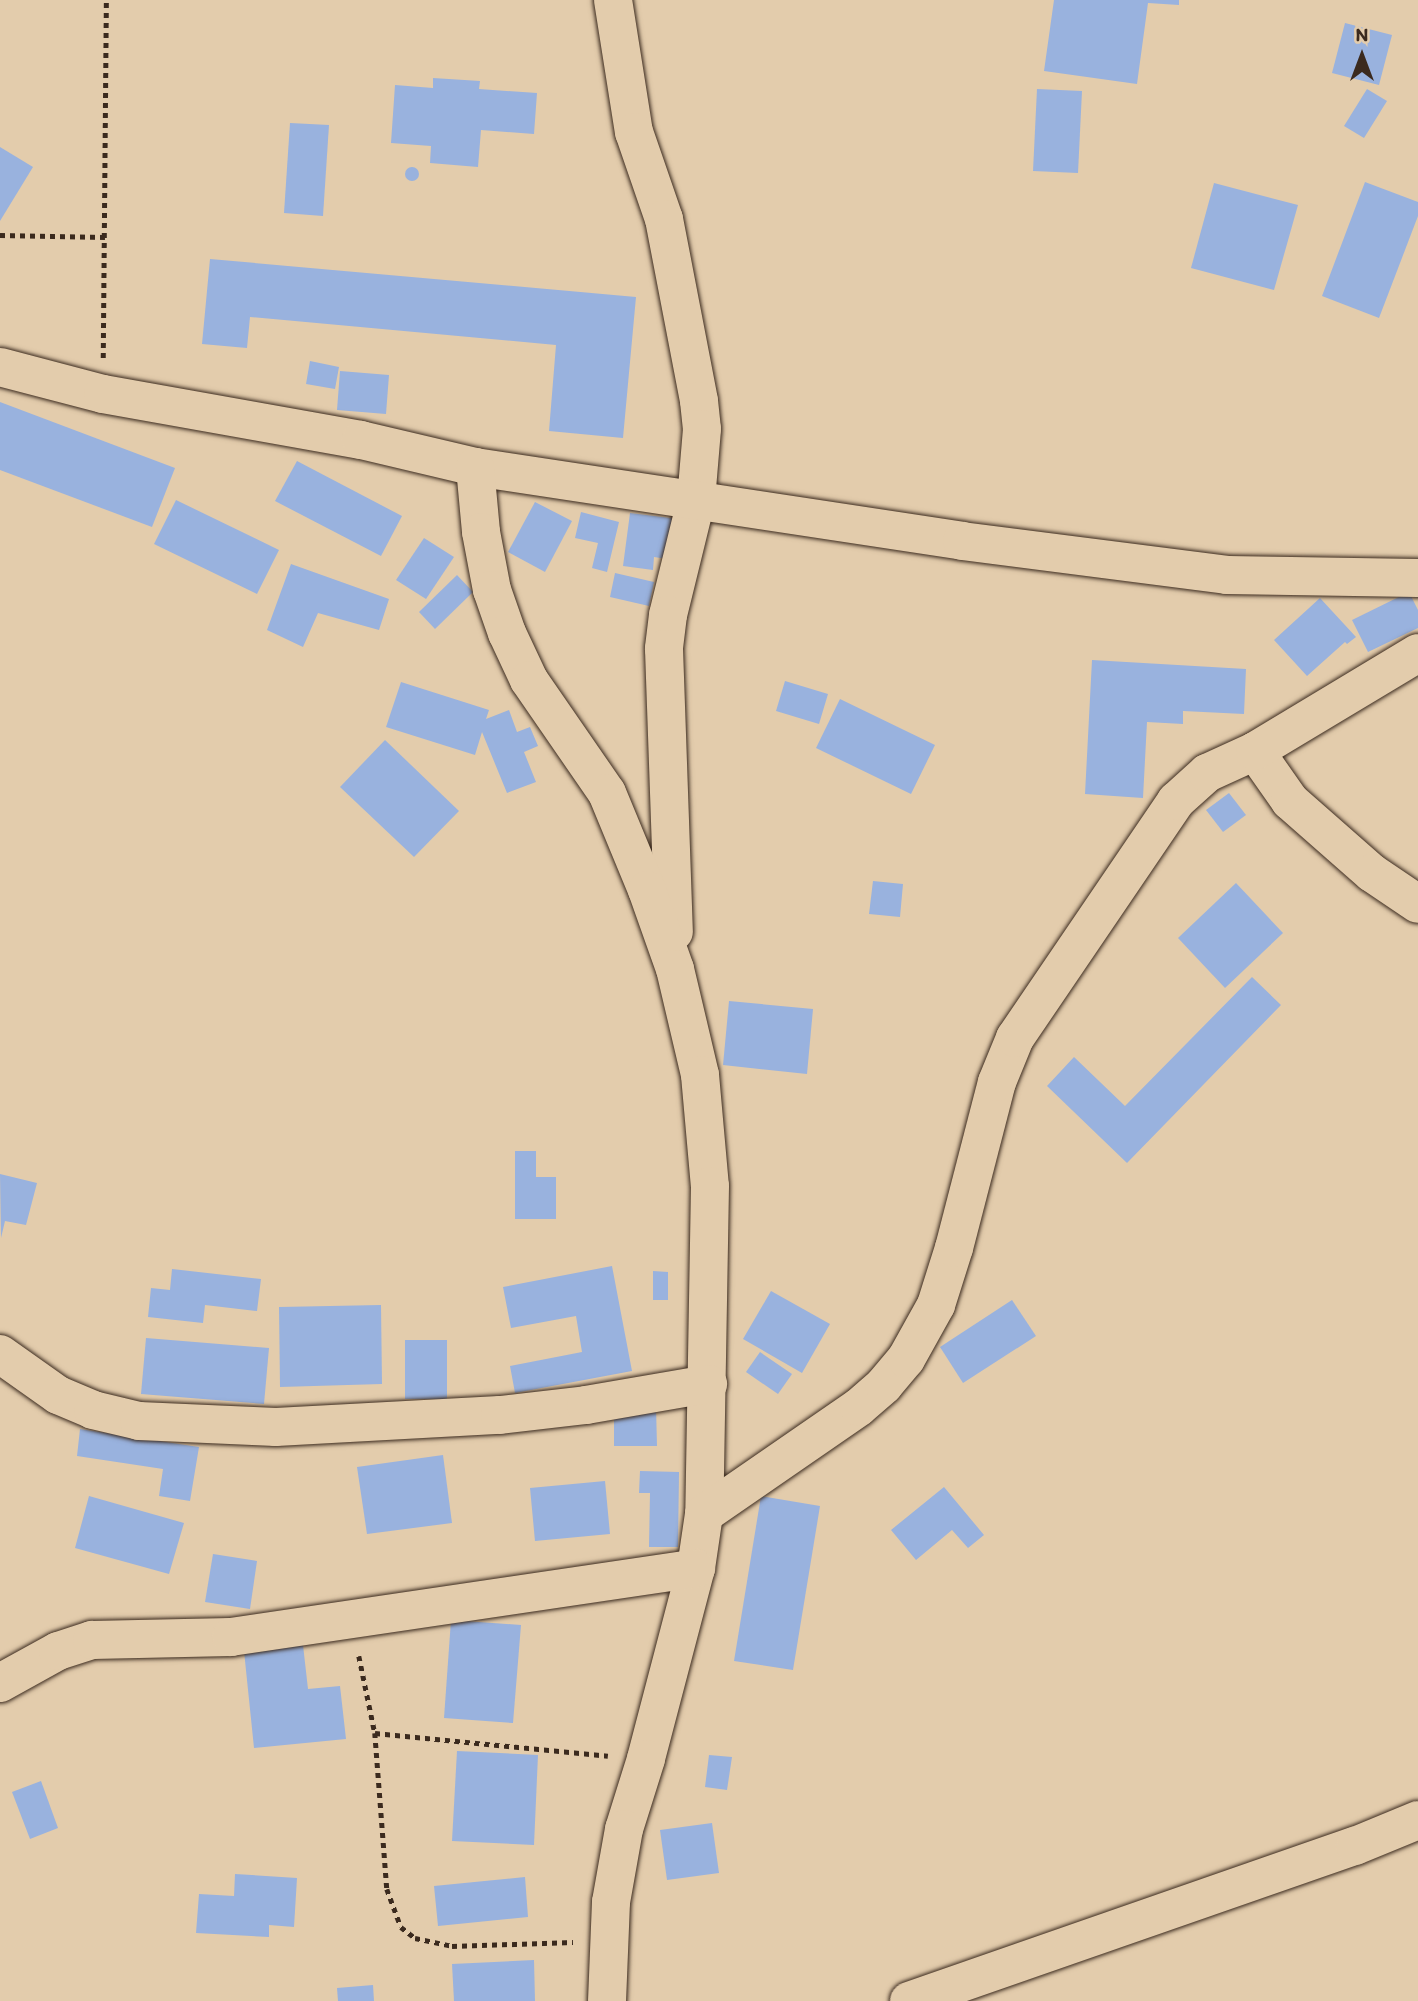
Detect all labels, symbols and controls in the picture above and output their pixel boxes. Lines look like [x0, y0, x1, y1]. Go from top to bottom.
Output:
north arrow [1327, 21, 1397, 91]
text: N [1356, 23, 1368, 46]

